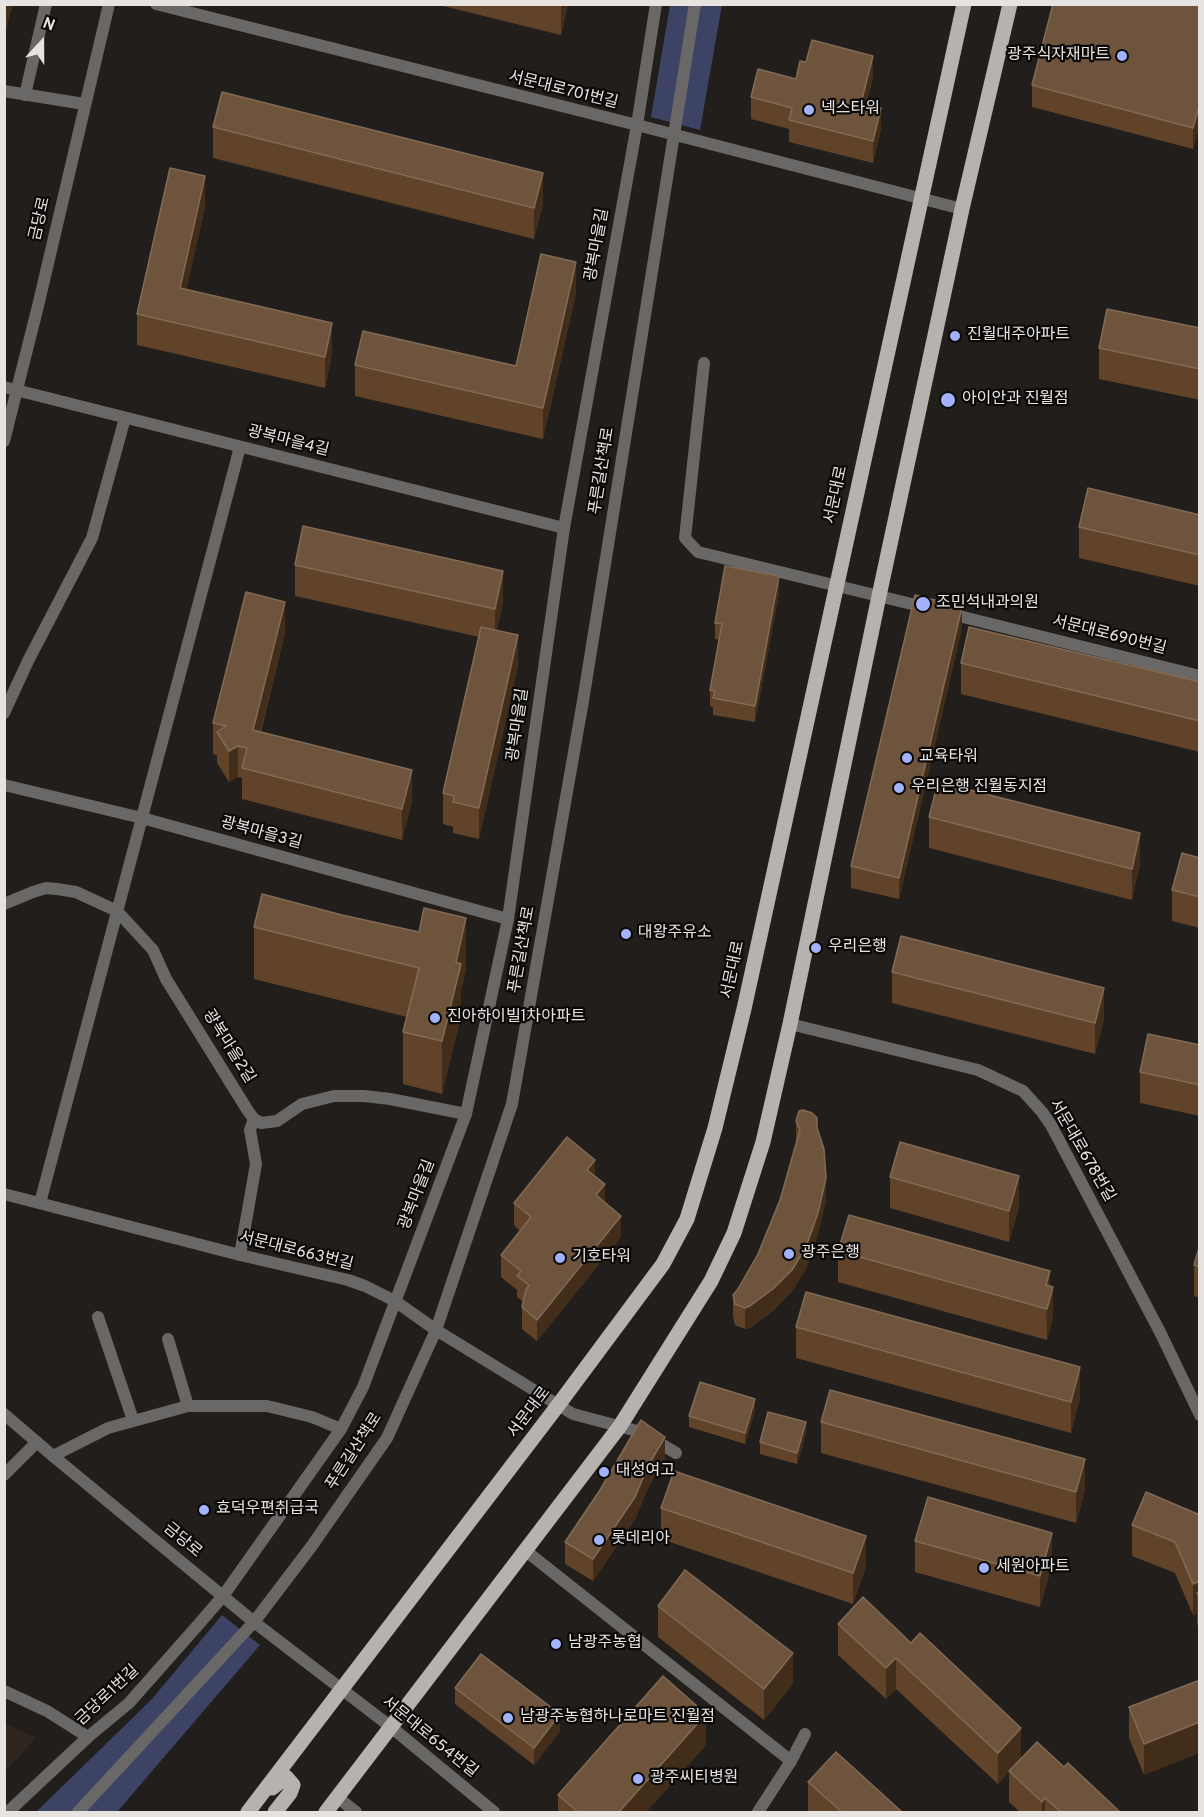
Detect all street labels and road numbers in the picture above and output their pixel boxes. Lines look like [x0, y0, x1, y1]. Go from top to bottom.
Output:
street label: 서문대로701번길 [506, 68, 620, 114]
street label: 금당로 [27, 195, 55, 243]
street label: 광복마을길 [582, 207, 614, 283]
street label: 광복마을4길 [245, 423, 331, 461]
street label: 푸른길산책로 [587, 426, 619, 516]
street label: 서문대로 [821, 464, 853, 526]
street label: 서문대로690번길 [1050, 613, 1168, 659]
street label: 광복마을길 [504, 687, 534, 763]
street label: 광복마을3길 [218, 814, 304, 854]
street label: 푸른길산책로 [506, 905, 540, 995]
street label: 서문대로 [718, 939, 750, 1001]
street label: 광복마을2길 [198, 1007, 258, 1087]
street label: 서문대로678번길 [1044, 1096, 1118, 1206]
street label: 광복마을길 [396, 1157, 440, 1233]
street label: 서문대로663번길 [237, 1229, 355, 1275]
street label: 서문대로 [505, 1384, 555, 1442]
street label: 푸른길산책로 [323, 1410, 387, 1494]
street label: 금당로 [159, 1519, 205, 1563]
street label: 금당로1번길 [72, 1662, 144, 1730]
street label: 서문대로654번길 [377, 1693, 481, 1783]

